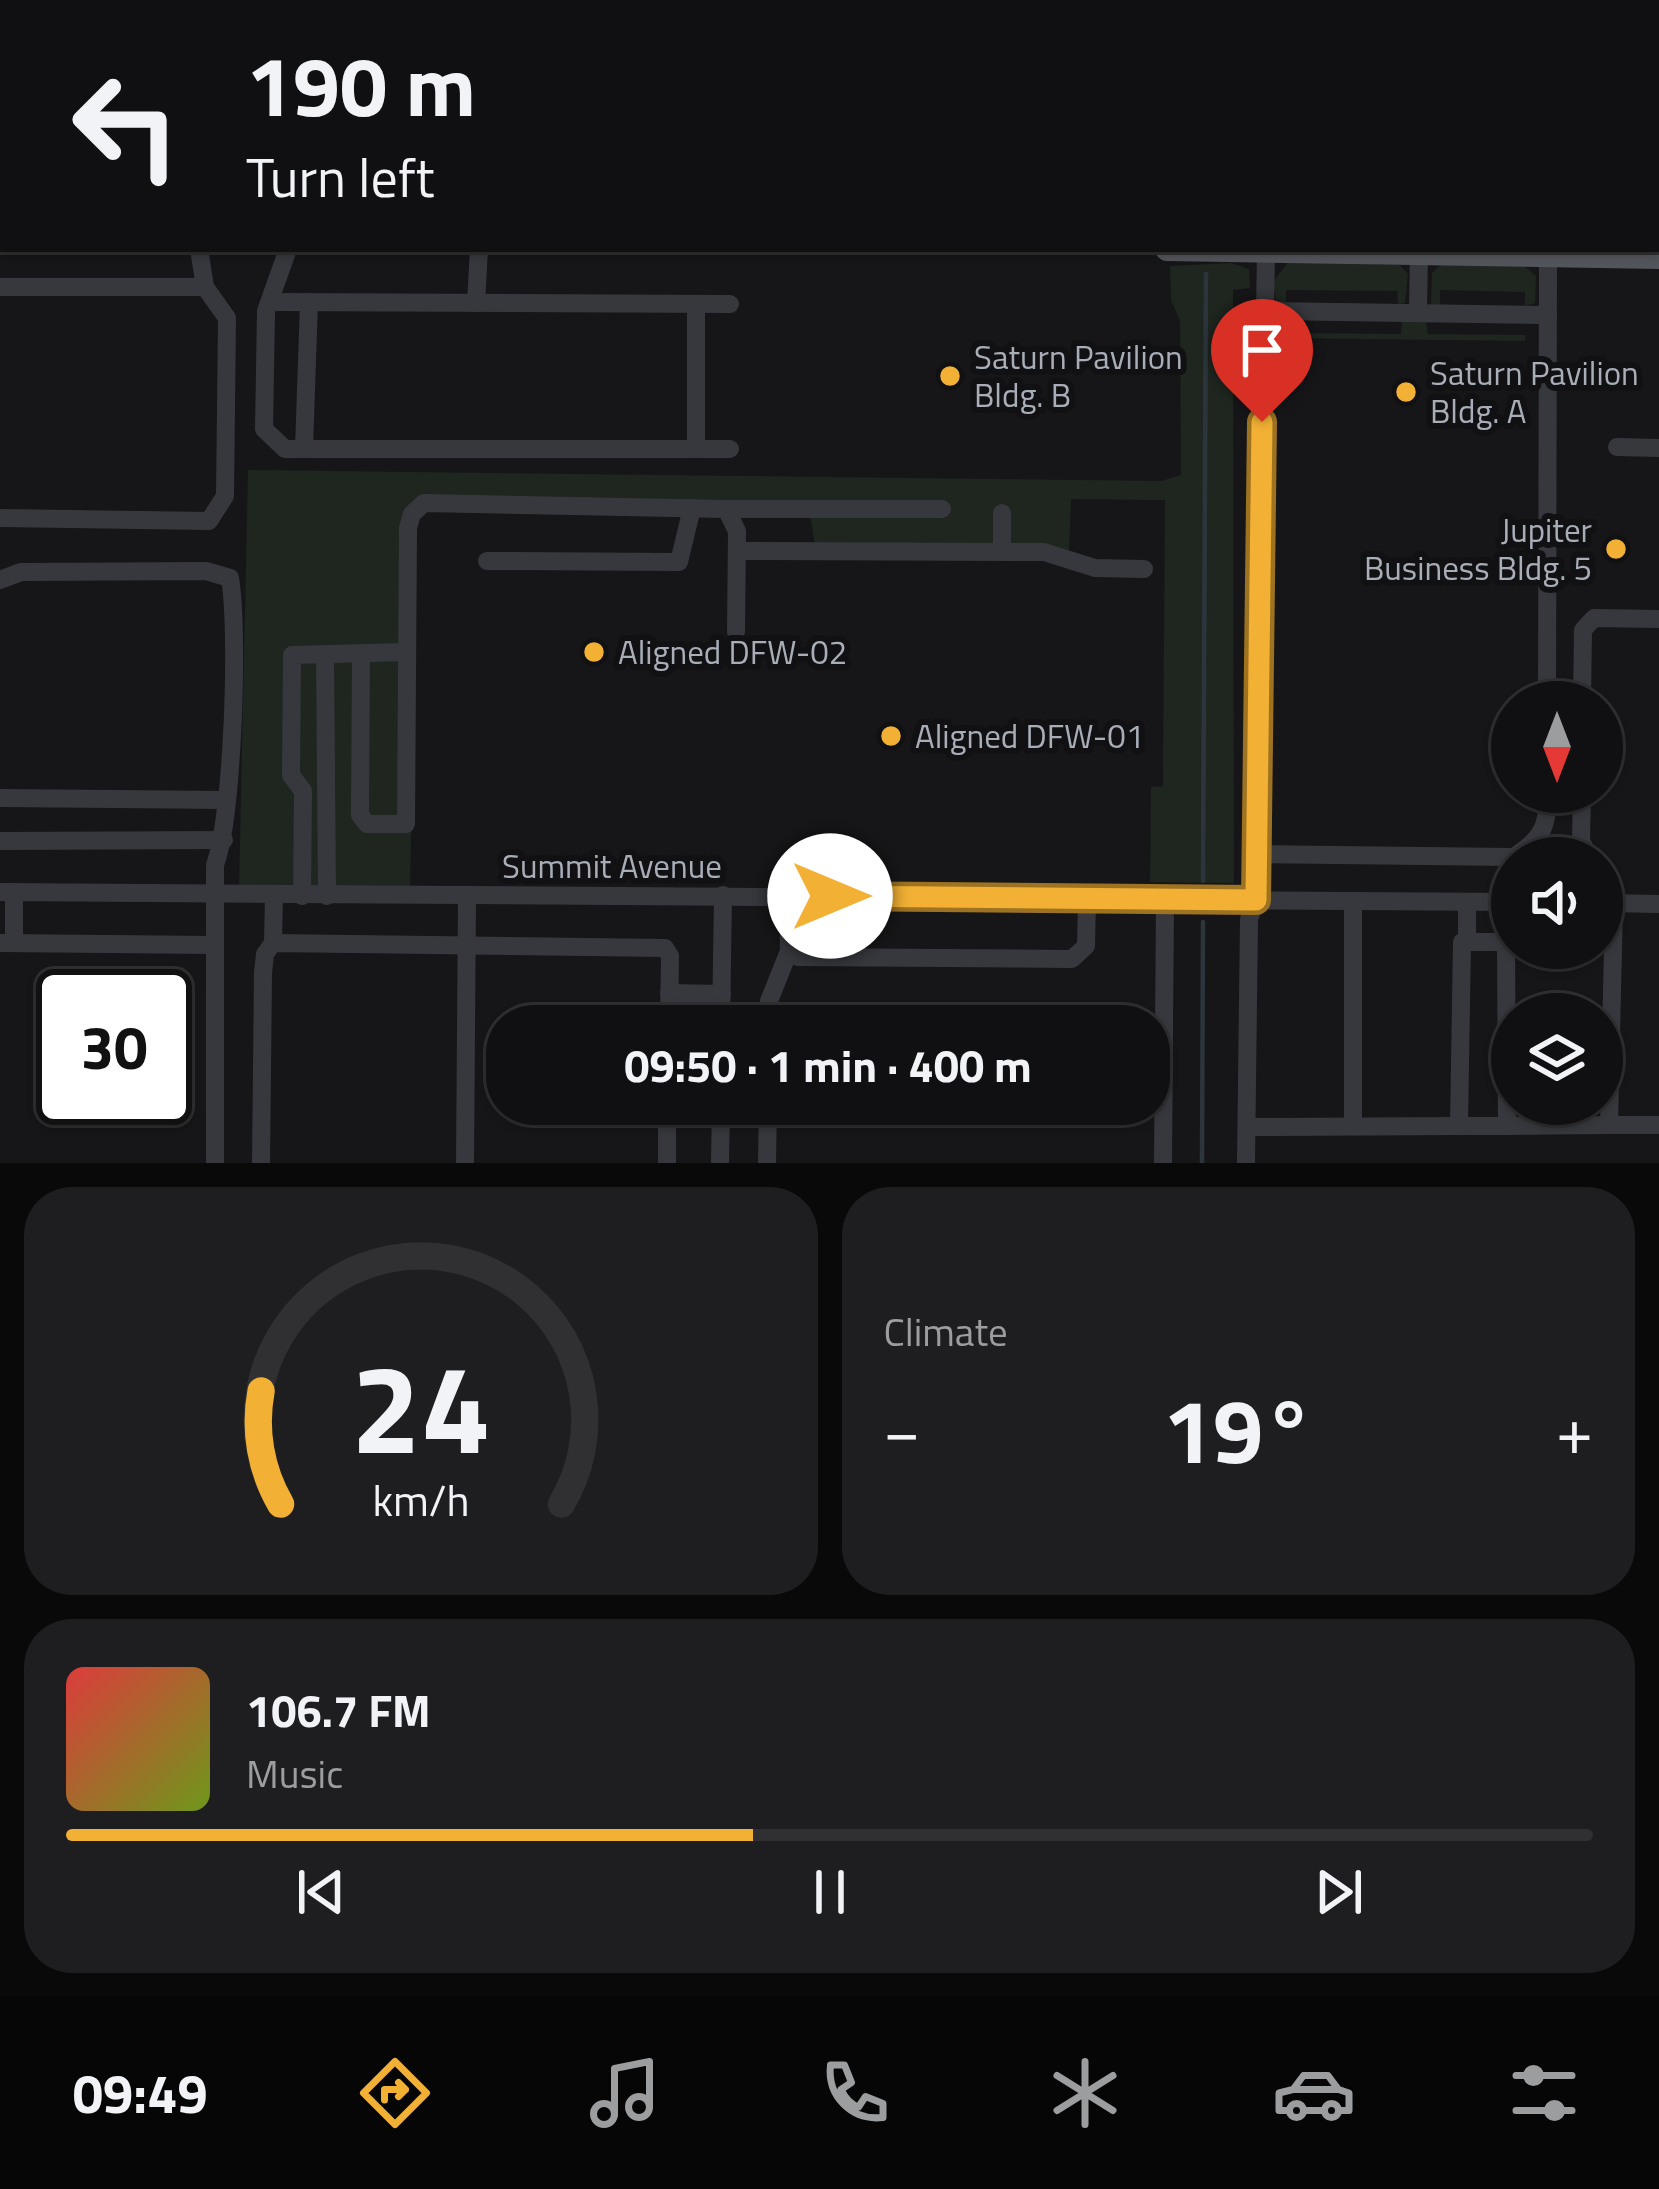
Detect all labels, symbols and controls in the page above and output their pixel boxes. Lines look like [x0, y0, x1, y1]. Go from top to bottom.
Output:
text: 190 m [246, 21, 476, 149]
icon: left [48, 48, 204, 204]
text: Turn left [246, 136, 435, 218]
pin [1211, 299, 1313, 422]
icon: arrive [1229, 317, 1295, 383]
place label: Saturn Pavilion Bldg. B [974, 332, 1183, 420]
place label: Saturn Pavilion Bldg. A [1430, 348, 1639, 436]
marker: Saturn Pavilion Bldg. B [937, 363, 963, 389]
marker: Saturn Pavilion Bldg. A [1393, 379, 1419, 405]
place label: Jupiter Business Bldg. 5 [1364, 505, 1592, 593]
marker: Jupiter Business Bldg. 5 [1603, 536, 1629, 562]
place label: Aligned DFW-02 [618, 627, 847, 677]
marker: Aligned DFW-02 [581, 639, 607, 665]
north arrow [1491, 681, 1623, 813]
map controls [1491, 681, 1623, 1125]
place label: Aligned DFW-01 [915, 711, 1144, 761]
marker: Aligned DFW-01 [878, 723, 904, 749]
position arrow [767, 833, 893, 959]
button: sound [1491, 837, 1623, 969]
street label: Summit Avenue [502, 841, 722, 891]
speed limit sign: 30 [36, 969, 192, 1125]
button: layers [1491, 993, 1623, 1125]
text: 09:50 · 1 min · 400 m [624, 1031, 1032, 1099]
text: Climate [884, 1302, 1008, 1361]
text: 24 [351, 1312, 491, 1501]
text: 19° [1163, 1361, 1314, 1498]
text: − [884, 1379, 920, 1480]
text: + [1556, 1379, 1593, 1480]
text: km/h [372, 1467, 469, 1533]
text: 106.7 FM [246, 1676, 431, 1744]
text: Music [246, 1744, 343, 1803]
icon: previous [288, 1859, 354, 1925]
icon: pause [797, 1859, 863, 1925]
icon: next [1306, 1859, 1372, 1925]
icon: directions [353, 2051, 437, 2135]
icon: music [583, 2051, 667, 2135]
icon: phone [813, 2051, 897, 2135]
icon: climate [1043, 2051, 1127, 2135]
icon: car [1272, 2051, 1356, 2135]
icon: filters [1502, 2051, 1586, 2135]
text: 09:49 [73, 2052, 208, 2134]

